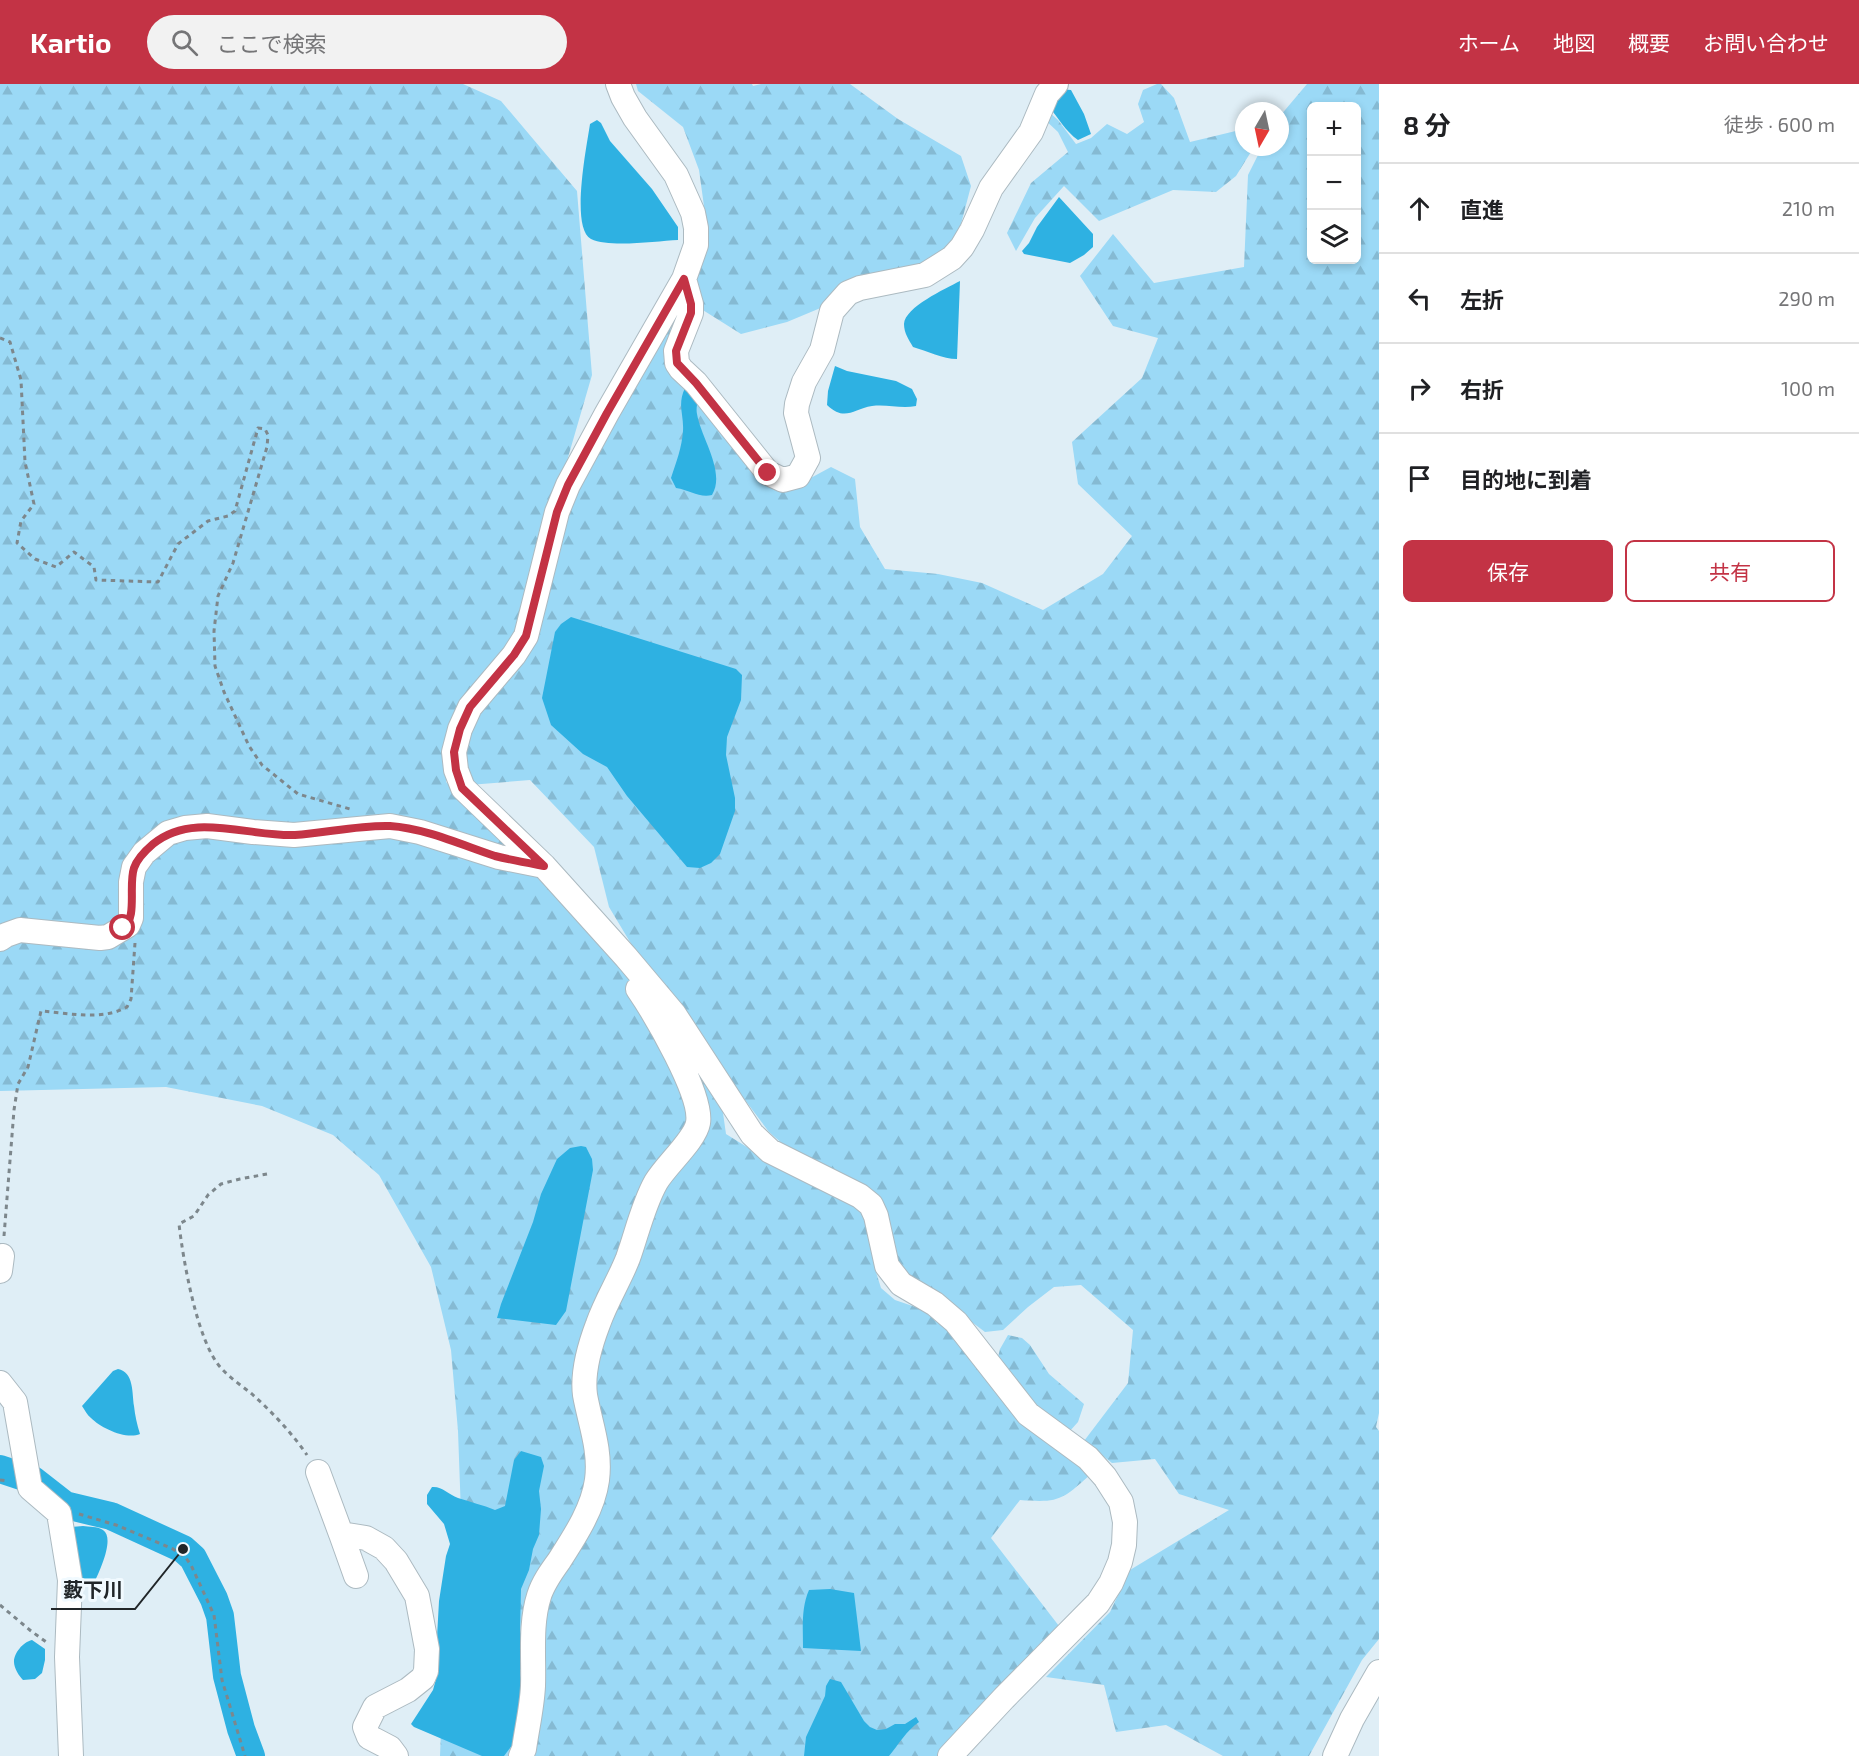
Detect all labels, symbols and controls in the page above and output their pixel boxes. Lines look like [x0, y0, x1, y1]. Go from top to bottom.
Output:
search box [147, 15, 567, 69]
text: Kartio [30, 25, 111, 59]
icon: search [168, 26, 201, 59]
text: ここで検索 [216, 30, 326, 56]
text: ホーム [1458, 30, 1520, 55]
text: 地図 [1553, 30, 1595, 55]
text: 概要 [1628, 30, 1670, 55]
text: お問い合わせ [1703, 30, 1829, 55]
north arrow [1235, 102, 1289, 156]
map controls [1307, 102, 1361, 264]
button: + [1307, 102, 1361, 156]
text: 8 分 [1403, 109, 1451, 140]
text: 徒歩 · 600 m [1724, 112, 1835, 136]
button: − [1307, 156, 1361, 210]
icon: ahead [1403, 192, 1436, 225]
text: 直進 [1460, 196, 1504, 222]
text: 210 m [1782, 196, 1835, 220]
button: layers [1307, 210, 1361, 264]
icon: left [1403, 282, 1436, 315]
text: 左折 [1460, 286, 1504, 312]
text: 290 m [1778, 286, 1835, 310]
icon: right [1403, 372, 1436, 405]
text: 右折 [1460, 376, 1504, 402]
text: 100 m [1781, 376, 1835, 400]
route end [754, 459, 780, 485]
icon: arrive [1403, 462, 1436, 495]
text: 目的地に到着 [1460, 466, 1592, 492]
button: 保存 [1403, 540, 1613, 602]
button: 共有 [1625, 540, 1835, 602]
route start [109, 914, 135, 940]
callout: 藪下川 [51, 1571, 135, 1609]
text: 藪下川 [63, 1577, 123, 1601]

